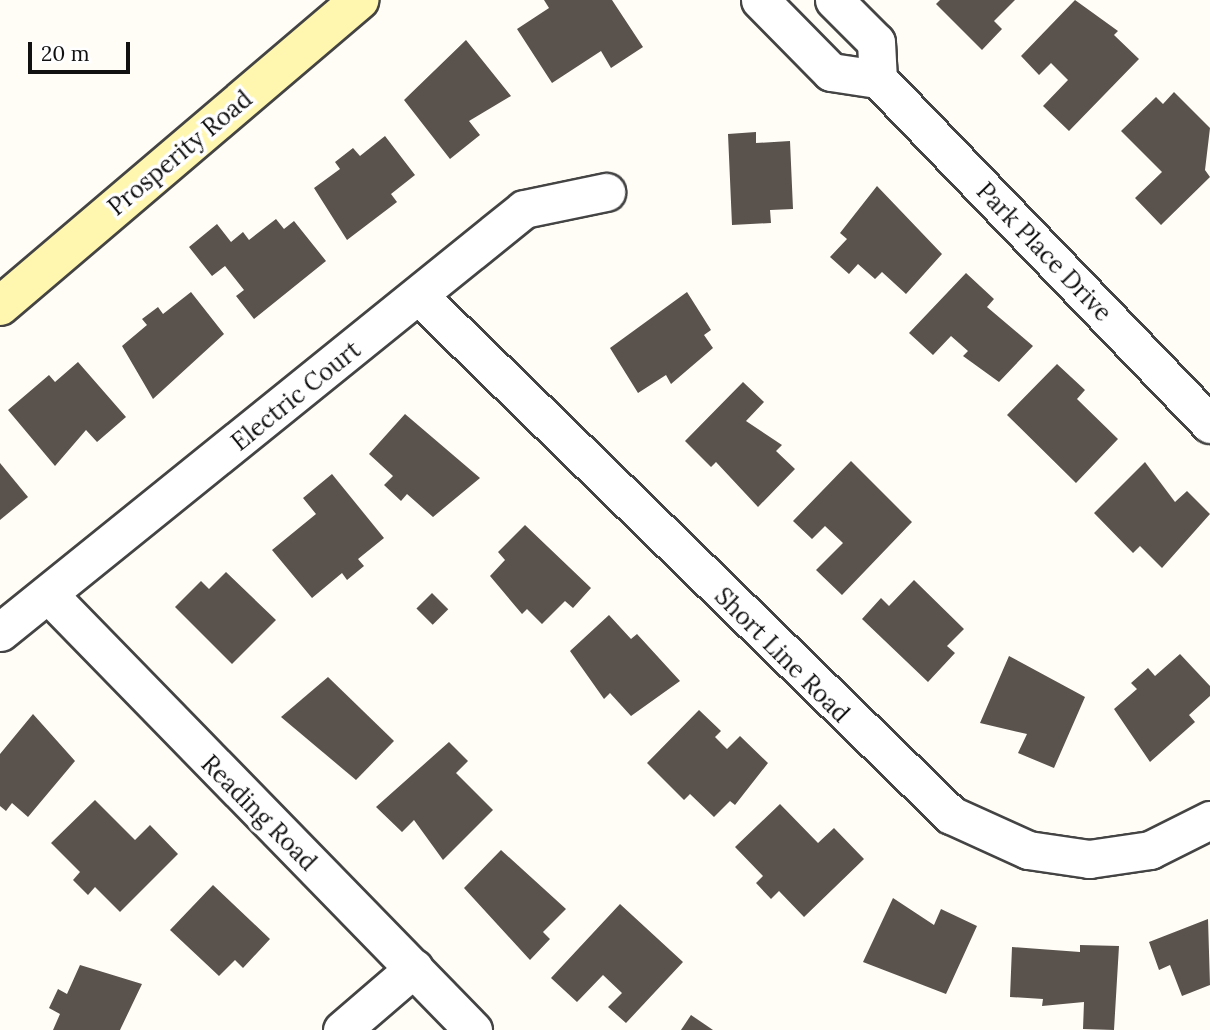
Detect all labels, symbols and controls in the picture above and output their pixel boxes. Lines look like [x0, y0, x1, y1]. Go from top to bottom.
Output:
scale bar [32, 28, 133, 72]
text: 20 m [41, 40, 90, 67]
street label: Prosperity Road [102, 85, 258, 221]
street label: Park Place Drive [971, 177, 1117, 327]
street label: Electric Court [226, 335, 366, 457]
street label: Short Line Road [709, 582, 855, 728]
street label: Reading Road [195, 749, 323, 877]

